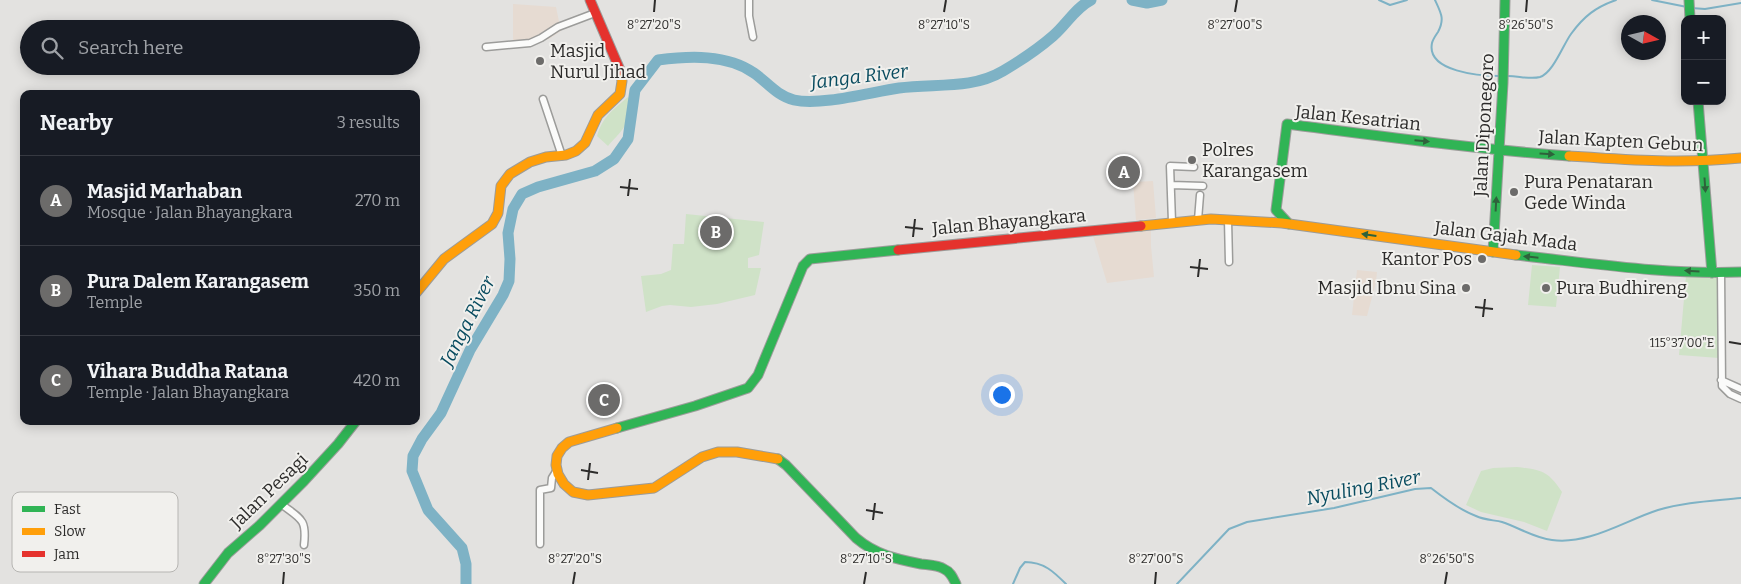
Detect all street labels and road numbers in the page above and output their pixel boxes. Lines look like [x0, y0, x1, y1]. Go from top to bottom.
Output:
street label: Jalan Diponegoro [1469, 53, 1499, 198]
street label: Jalan Kesatrian [1293, 100, 1422, 136]
street label: Jalan Kapten Gebun [1537, 126, 1705, 156]
street label: Jalan Bhayangkara [930, 204, 1087, 240]
street label: Jalan Gajah Mada [1432, 216, 1579, 256]
street label: Jalan Pesagi [225, 449, 312, 534]

